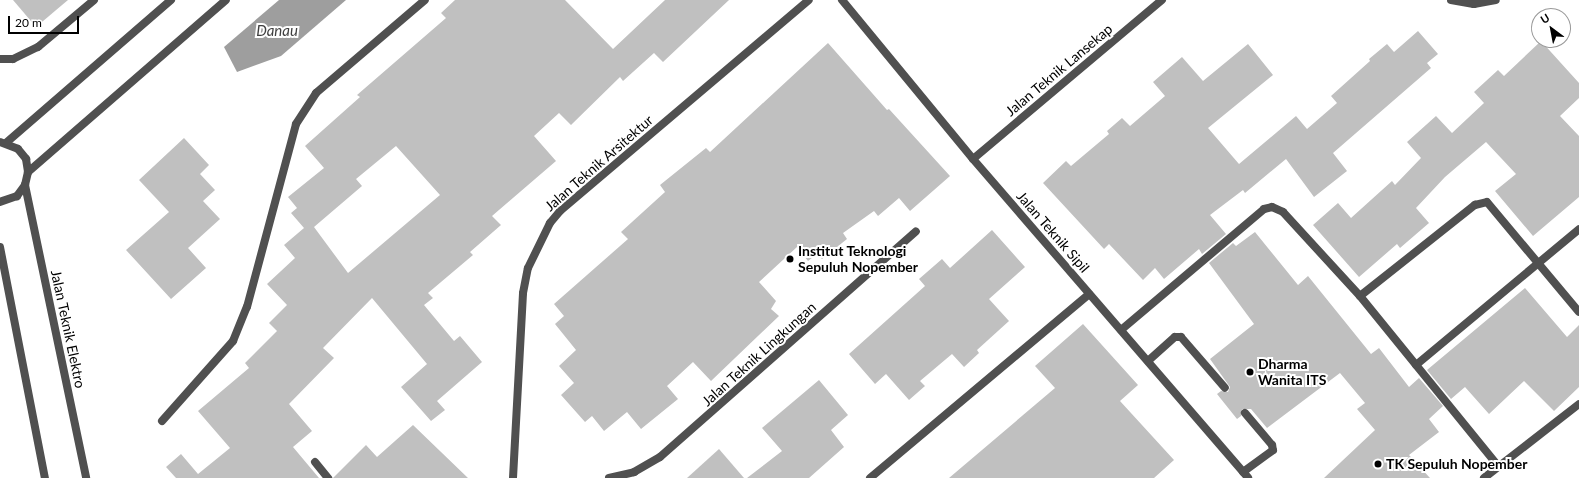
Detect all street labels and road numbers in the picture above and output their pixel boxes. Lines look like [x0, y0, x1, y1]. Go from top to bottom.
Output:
street label: Jalan Teknik Lansekap [1002, 20, 1116, 120]
street label: Jalan Teknik Arsitektur [541, 111, 657, 215]
street label: Jalan Teknik Sipil [1013, 188, 1093, 276]
street label: Jalan Teknik Elektro [47, 268, 89, 390]
street label: Jalan Teknik Lingkungan [699, 298, 819, 410]

